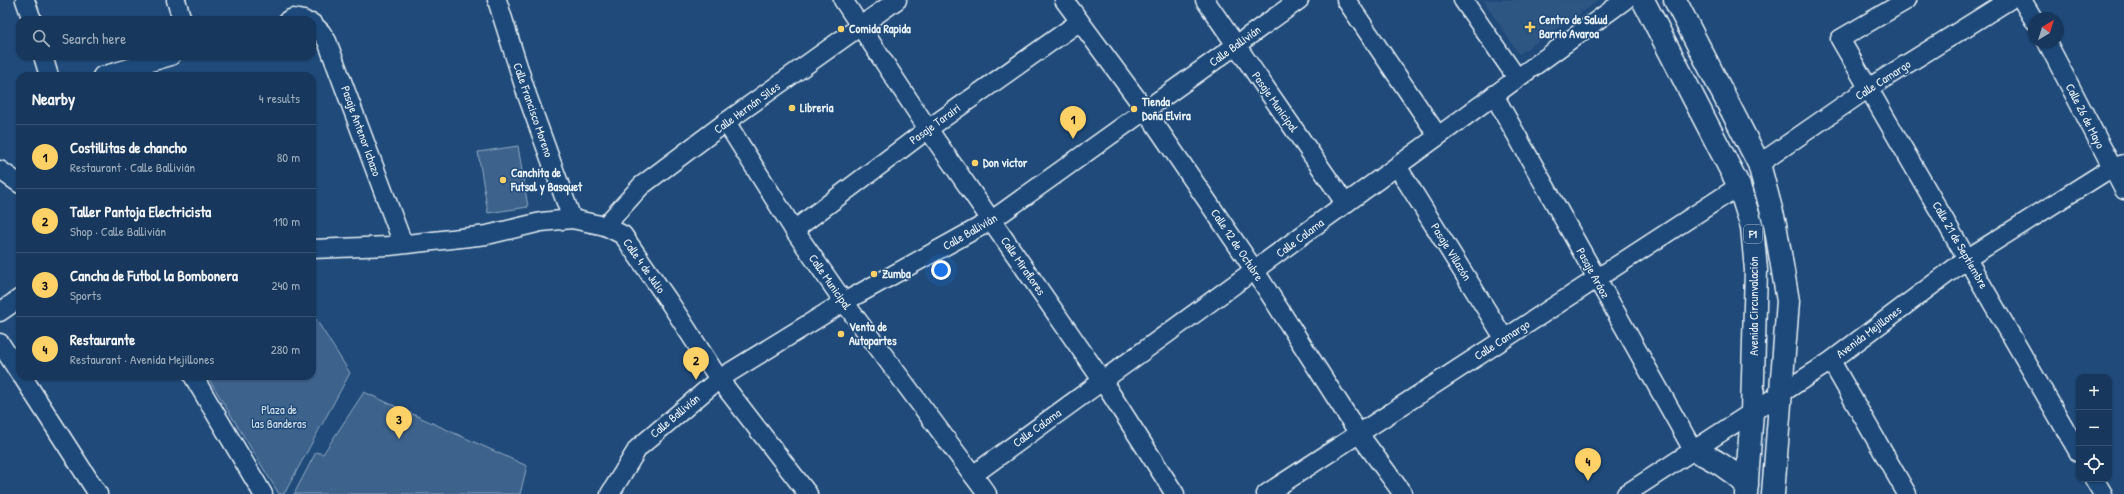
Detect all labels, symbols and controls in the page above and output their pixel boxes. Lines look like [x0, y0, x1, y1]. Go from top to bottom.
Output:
place label: Centro de Salud Barrio Avaroa [1539, 11, 1608, 42]
north arrow [2028, 12, 2064, 48]
search box [16, 16, 316, 60]
place label: Comida Rapida [849, 20, 911, 38]
street label: Calle Ballivián [1205, 21, 1264, 70]
marker: Centro de Salud Barrio Avaroa [1524, 21, 1536, 33]
marker: Comida Rapida [836, 24, 846, 34]
icon: search [30, 27, 52, 49]
text: Search here [62, 28, 126, 49]
street label: Calle Camargo [1852, 55, 1914, 104]
street label: Calle Francisco Moreno [509, 60, 558, 160]
street label: Pasaje Municipal [1248, 68, 1303, 136]
street label: Calle Hernán Siles [710, 78, 784, 137]
street label: Calle 26 de Mayo [2062, 80, 2109, 151]
street label: Pasaje Antenor Ichazo [337, 83, 386, 179]
text: Nearby [32, 87, 75, 110]
text: 4 results [259, 89, 300, 107]
place label: Tienda Doña Elvira [1141, 93, 1191, 124]
place label: Libreria [800, 99, 834, 116]
street label: Pasaje Tarairi [906, 99, 964, 148]
marker: Libreria [787, 103, 797, 113]
marker: Tienda Doña Elvira [1129, 104, 1139, 114]
pin: 1 [1060, 106, 1086, 139]
text: Costillitas de chancho [70, 137, 187, 158]
text: 1 [43, 148, 47, 166]
text: 80 m [277, 148, 300, 166]
place label: Don victor [983, 154, 1028, 171]
text: Restaurant · Calle Ballivián [70, 158, 195, 176]
marker: Don victor [970, 158, 980, 168]
place label: Canchita de Futsal y Basquet [510, 164, 583, 196]
marker: Canchita de Futsal y Basquet [498, 175, 508, 185]
street label: Calle 21 de Septiembre [1928, 198, 1993, 292]
text: Taller Pantoja Electricista [70, 201, 211, 222]
street label: Calle 12 de Octubre [1207, 205, 1268, 284]
street label: Calle Ballivián [939, 209, 1000, 254]
text: 2 [42, 212, 48, 230]
text: 110 m [273, 212, 300, 230]
street label: Calle Calama [1272, 214, 1327, 261]
street label: Pasaje Villazón [1427, 220, 1476, 284]
text: Shop · Calle Ballivián [70, 222, 166, 240]
road number: F1 [1744, 225, 1762, 243]
street label: Calle Miraflores [997, 233, 1050, 299]
street label: Calle 4 de Julio [619, 235, 670, 297]
street label: Pasaje Aráoz [1573, 244, 1614, 301]
street label: Calle Municipal [805, 250, 856, 314]
street label: Avenida Circunvalación [1745, 256, 1762, 356]
your location [931, 260, 951, 280]
text: Cancha de Futbol la Bombonera [70, 265, 238, 286]
place label: Zumba [882, 265, 911, 282]
marker: Zumba [869, 269, 879, 279]
text: 3 [42, 276, 48, 294]
text: 240 m [271, 276, 300, 294]
text: Sports [70, 286, 101, 304]
street label: Avenida Mejillones [1832, 301, 1905, 362]
street label: Calle Camargo [1471, 315, 1533, 364]
place label: Venta de Autopartes [849, 318, 897, 350]
text: Restaurante [70, 329, 135, 350]
marker: Venta de Autopartes [836, 329, 846, 339]
text: 4 [43, 340, 47, 358]
text: 280 m [271, 340, 300, 358]
pin: 2 [683, 347, 709, 380]
text: Restaurant · Avenida Mejillones [70, 350, 214, 368]
map controls [2076, 374, 2112, 482]
button: + [2076, 374, 2112, 410]
street label: Calle Ballivián [646, 390, 703, 441]
park label: Plaza de las Banderas [252, 401, 307, 432]
street label: Calle Calama [1009, 404, 1065, 451]
pin: 3 [386, 406, 412, 439]
button: − [2076, 410, 2112, 446]
button: locate [2076, 446, 2112, 482]
pin: 4 [1575, 448, 1601, 481]

